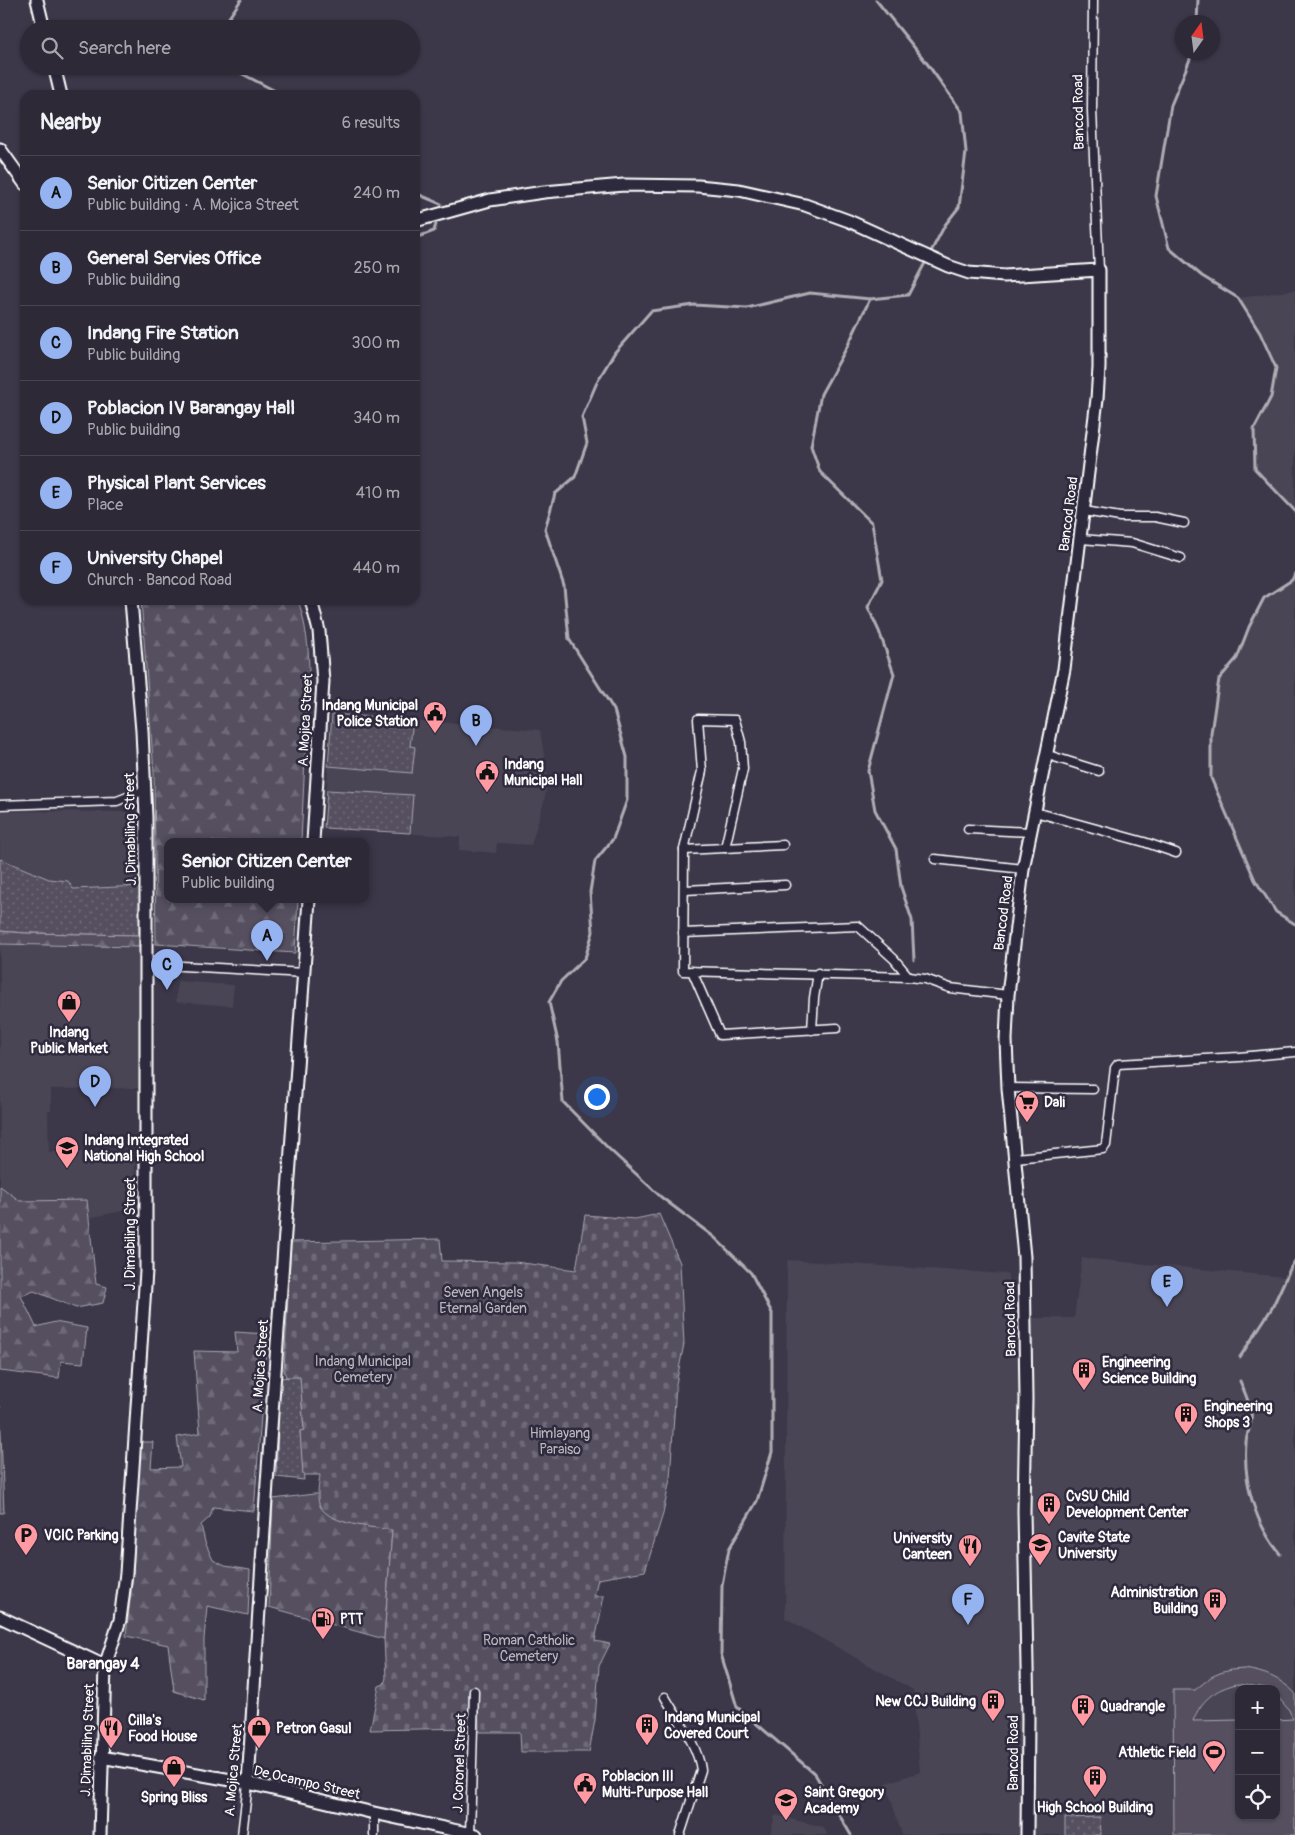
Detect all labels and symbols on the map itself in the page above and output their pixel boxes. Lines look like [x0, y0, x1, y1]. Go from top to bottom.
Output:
north arrow [1175, 15, 1220, 60]
street label: Bancod Road [1069, 74, 1088, 150]
street label: Bancod Road [1055, 475, 1082, 553]
street label: A. Mojica Street [295, 673, 316, 767]
place label: Indang Municipal Police Station [322, 697, 418, 730]
public building icon: Indang Municipal Police Station [422, 700, 448, 734]
pin: B [460, 705, 492, 746]
place label: Indang Municipal Hall [504, 756, 583, 789]
public building icon: Indang Municipal Hall [474, 759, 500, 793]
street label: J. Dimabiling Street [121, 772, 140, 886]
street label: Bancod Road [990, 874, 1017, 952]
pin: A [251, 920, 283, 961]
pin: C [151, 949, 183, 990]
shop icon: Indang Public Market [56, 989, 82, 1023]
place label: Indang Public Market [30, 1024, 108, 1057]
pin: D [79, 1066, 111, 1107]
your location [584, 1084, 610, 1110]
supermarket icon: Dali [1014, 1089, 1040, 1123]
place label: Dali [1044, 1094, 1066, 1111]
place label: Indang Integrated National High School [84, 1132, 204, 1165]
school or university icon: Indang Integrated National High School [54, 1135, 80, 1169]
street label: J. Dimabiling Street [122, 1177, 139, 1291]
pin: E [1151, 1266, 1183, 1307]
street label: Bancod Road [1001, 1281, 1020, 1357]
park label: Seven Angels Eternal Garden [439, 1284, 527, 1317]
street label: A. Mojica Street [249, 1319, 272, 1413]
park label: Indang Municipal Cemetery [315, 1353, 411, 1386]
place label: Engineering Science Building [1102, 1354, 1196, 1387]
building icon: Engineering Science Building [1071, 1357, 1097, 1391]
place label: Engineering Shops 3 [1204, 1398, 1273, 1431]
building icon: Engineering Shops 3 [1173, 1401, 1199, 1435]
park label: Himlayang Paraiso [530, 1425, 590, 1458]
place label: CvSU Child Development Center [1066, 1488, 1190, 1521]
building icon: CvSU Child Development Center [1036, 1491, 1062, 1525]
parking icon: VCIC Parking [13, 1522, 39, 1556]
place label: VCIC Parking [44, 1527, 118, 1544]
place label: Cavite State University [1058, 1529, 1131, 1562]
place label: University Canteen [893, 1530, 952, 1563]
school or university icon: Cavite State University [1027, 1532, 1053, 1566]
restaurant icon: University Canteen [957, 1533, 983, 1567]
pin: F [952, 1584, 984, 1625]
place label: Administration Building [1110, 1584, 1198, 1617]
building icon: Administration Building [1202, 1587, 1228, 1621]
fuel station icon: PTT [310, 1606, 336, 1640]
place label: PTT [340, 1611, 363, 1628]
park label: Roman Catholic Cemetery [483, 1632, 575, 1665]
district label: Barangay 4 [66, 1654, 140, 1674]
street label: J. Dimabiling Street [77, 1683, 98, 1797]
building icon: New CCJ Building [980, 1688, 1006, 1722]
place label: New CCJ Building [875, 1693, 976, 1710]
building icon: Quadrangle [1070, 1693, 1096, 1727]
place label: Quadrangle [1100, 1698, 1166, 1715]
place label: Indang Municipal Covered Court [664, 1709, 760, 1742]
place label: Cilla's Food House [128, 1712, 198, 1745]
building icon: Indang Municipal Covered Court [634, 1712, 660, 1746]
street label: J. Coronel Street [449, 1713, 470, 1813]
restaurant icon: Cilla's Food House [98, 1715, 124, 1749]
shop icon: Petron Gasul [246, 1715, 272, 1749]
street label: Bancod Road [1005, 1715, 1022, 1791]
place label: Petron Gasul [276, 1720, 351, 1737]
street label: A. Mojica Street [221, 1723, 246, 1817]
sports icon: Athletic Field [1201, 1739, 1227, 1773]
place label: Athletic Field [1118, 1744, 1196, 1761]
shop icon: Spring Bliss [161, 1754, 187, 1788]
street label: De Ocampo Street [252, 1762, 362, 1803]
building icon: High School Building [1082, 1764, 1108, 1798]
place label: Poblacion III Multi-Purpose Hall [602, 1768, 708, 1801]
public building icon: Poblacion III Multi-Purpose Hall [572, 1771, 598, 1805]
place label: Saint Gregory Academy [804, 1784, 884, 1817]
school or university icon: Saint Gregory Academy [773, 1787, 799, 1821]
place label: Spring Bliss [141, 1789, 208, 1806]
place label: High School Building [1037, 1799, 1153, 1816]

